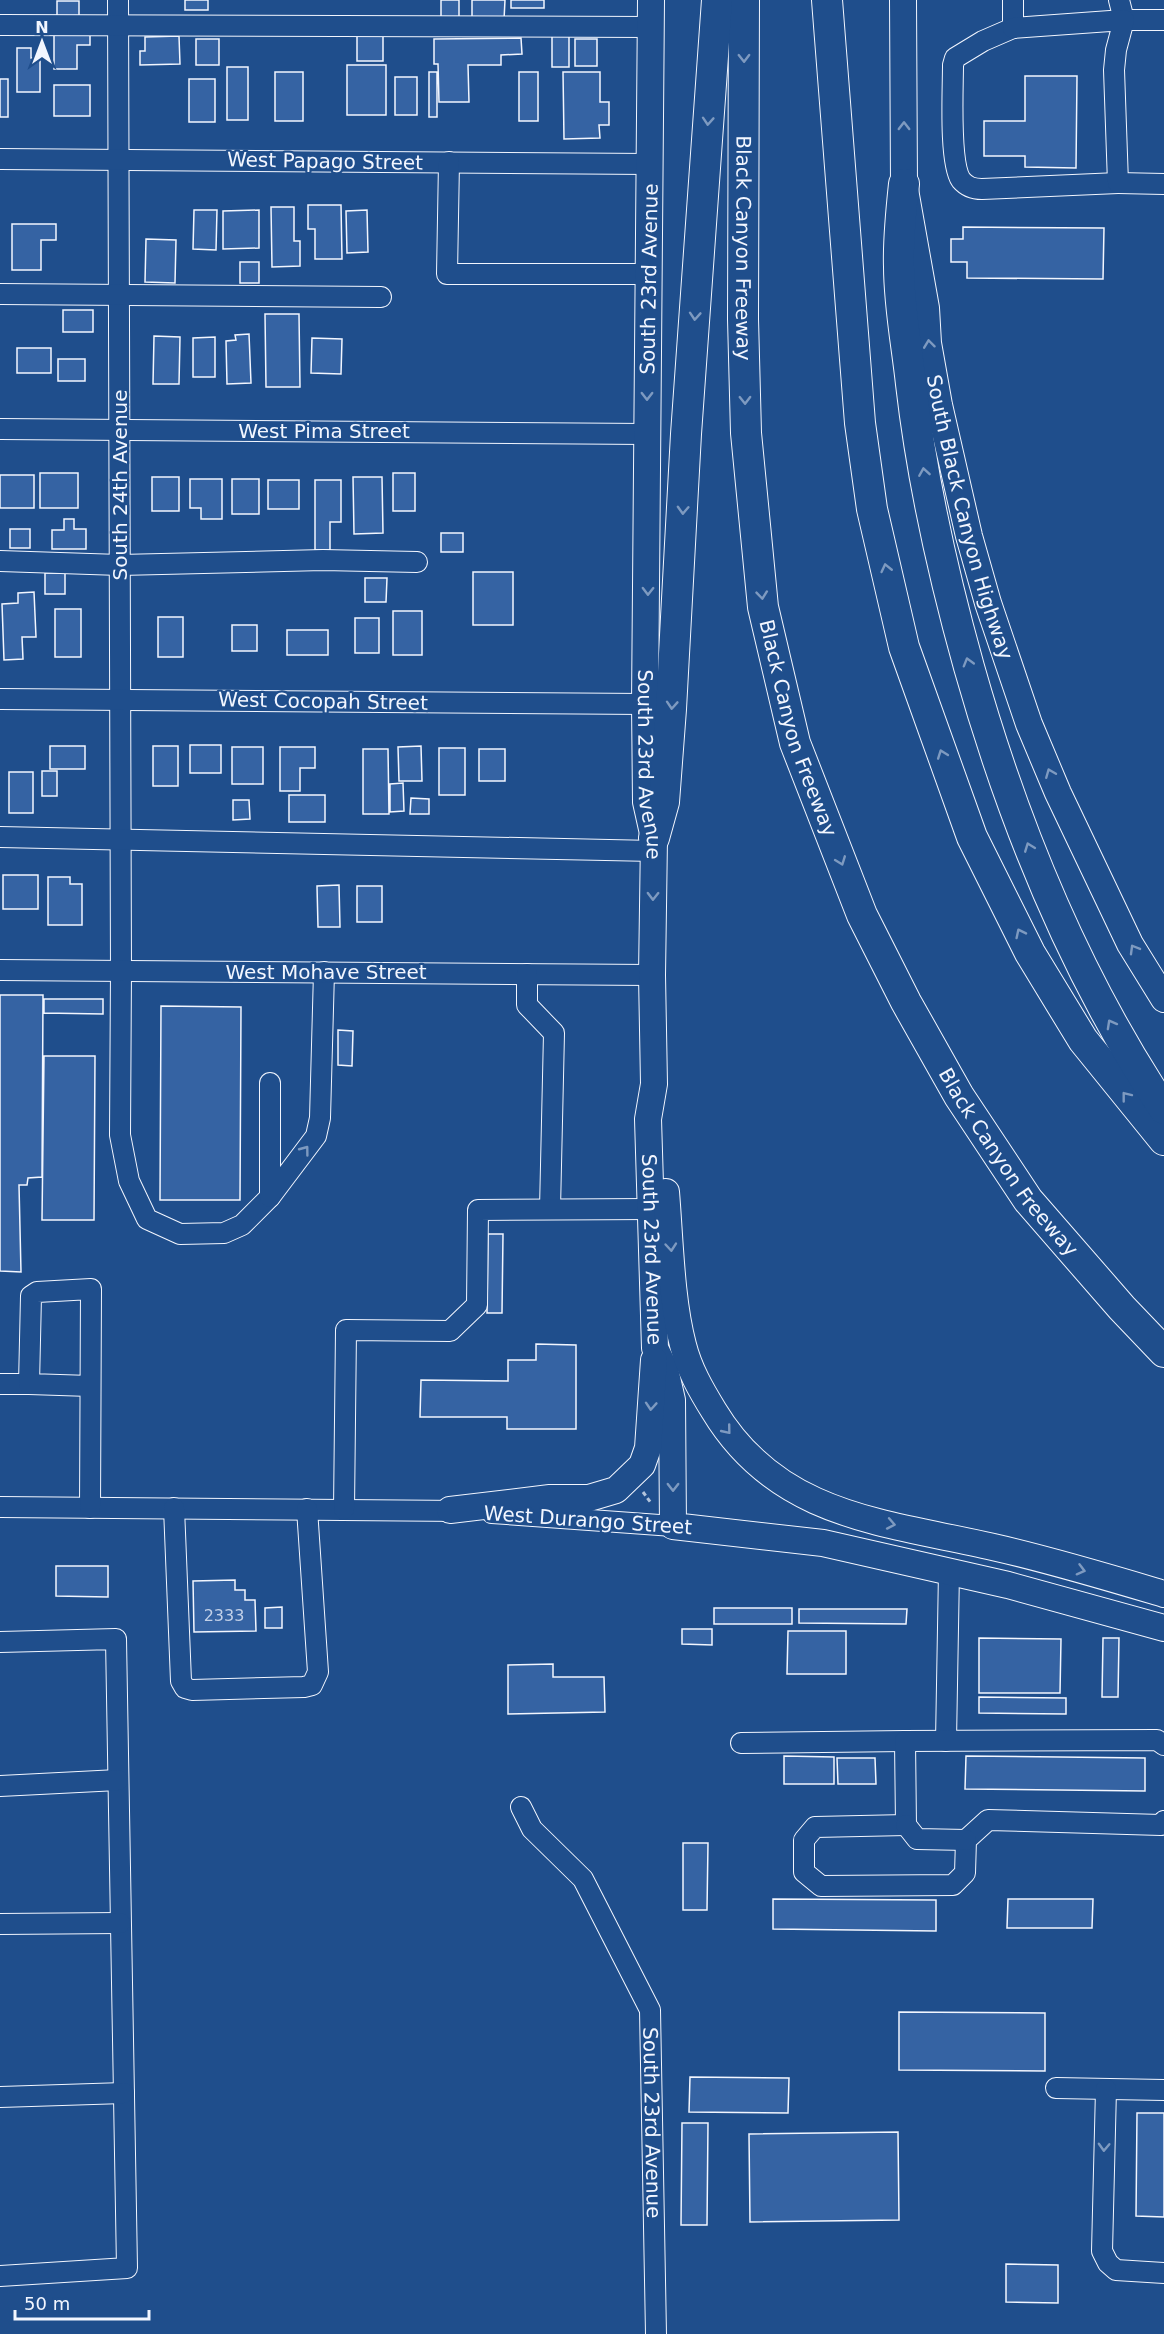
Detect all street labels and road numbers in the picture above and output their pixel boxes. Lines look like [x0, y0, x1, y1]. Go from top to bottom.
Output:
street label: Black Canyon Freeway [731, 135, 756, 361]
street label: West Papago Street [227, 147, 423, 175]
street label: South 23rd Avenue [635, 183, 663, 375]
street label: South Black Canyon Highway [922, 373, 1018, 663]
street label: South 24th Avenue [108, 389, 132, 581]
street label: West Pima Street [238, 419, 410, 443]
street label: Black Canyon Freeway [754, 617, 842, 840]
street label: South 23rd Avenue [633, 669, 666, 860]
street label: West Cocopah Street [218, 687, 428, 715]
street label: West Mohave Street [225, 960, 427, 984]
street label: Black Canyon Freeway [934, 1064, 1083, 1261]
street label: South 23rd Avenue [637, 1154, 667, 1345]
street label: West Durango Street [483, 1501, 693, 1539]
street label: South 23rd Avenue [638, 2027, 666, 2219]

